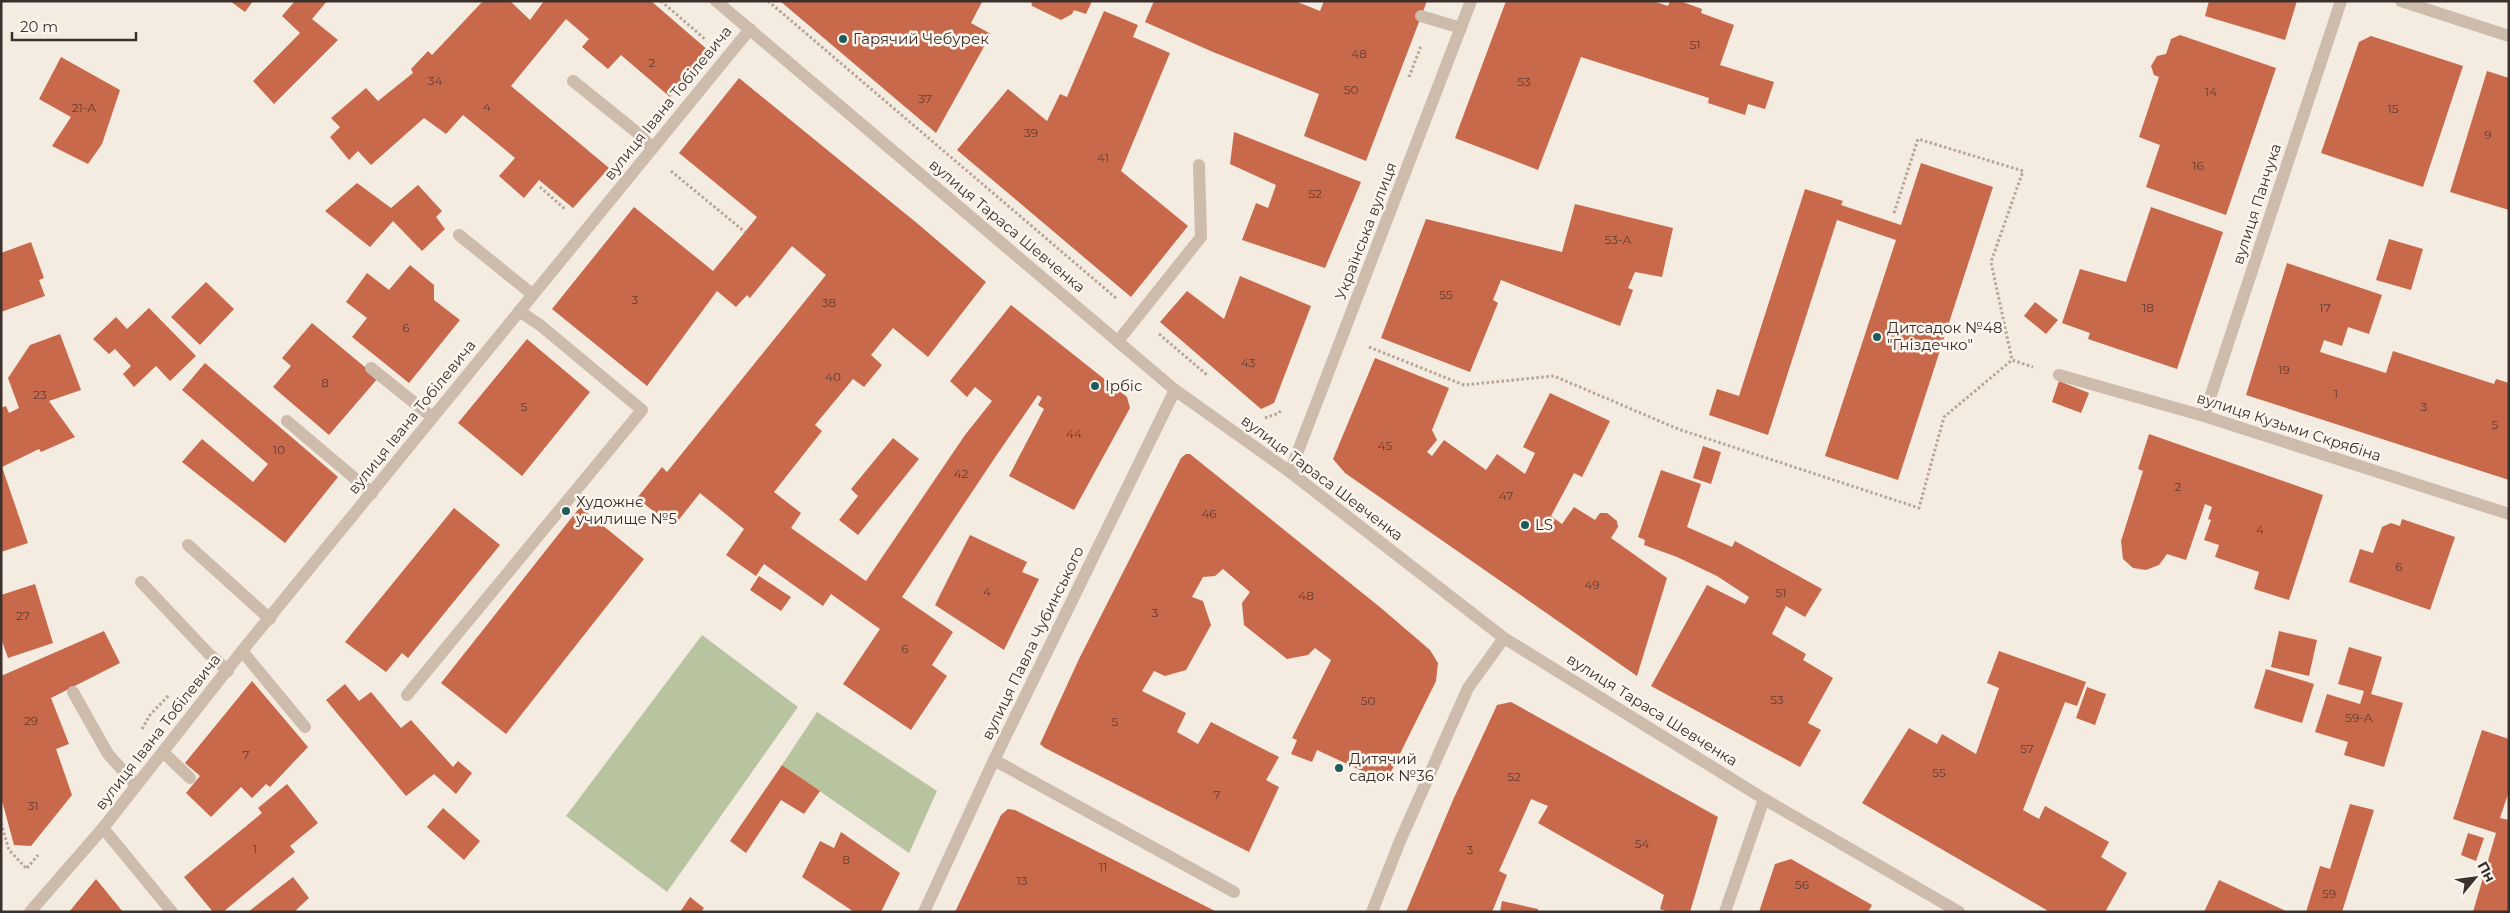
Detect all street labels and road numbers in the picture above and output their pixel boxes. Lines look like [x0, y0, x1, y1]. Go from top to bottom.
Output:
street label: вулиця Івана Тобілевича [600, 22, 736, 184]
street label: вулиця Панчука [2228, 141, 2285, 267]
street label: вулиця Тараса Шевченка [925, 155, 1089, 297]
street label: Українська вулиця [1331, 159, 1401, 302]
street label: вулиця Івана Тобілевича [344, 336, 480, 498]
street label: вулиця Кузьми Скрябіна [2195, 388, 2384, 465]
street label: вулиця Тараса Шевченка [1238, 410, 1407, 545]
street label: вулиця Павла Чубинського [977, 543, 1088, 743]
street label: вулиця Тараса Шевченка [1563, 649, 1741, 770]
street label: вулиця Івана Тобілевича [91, 650, 224, 814]

